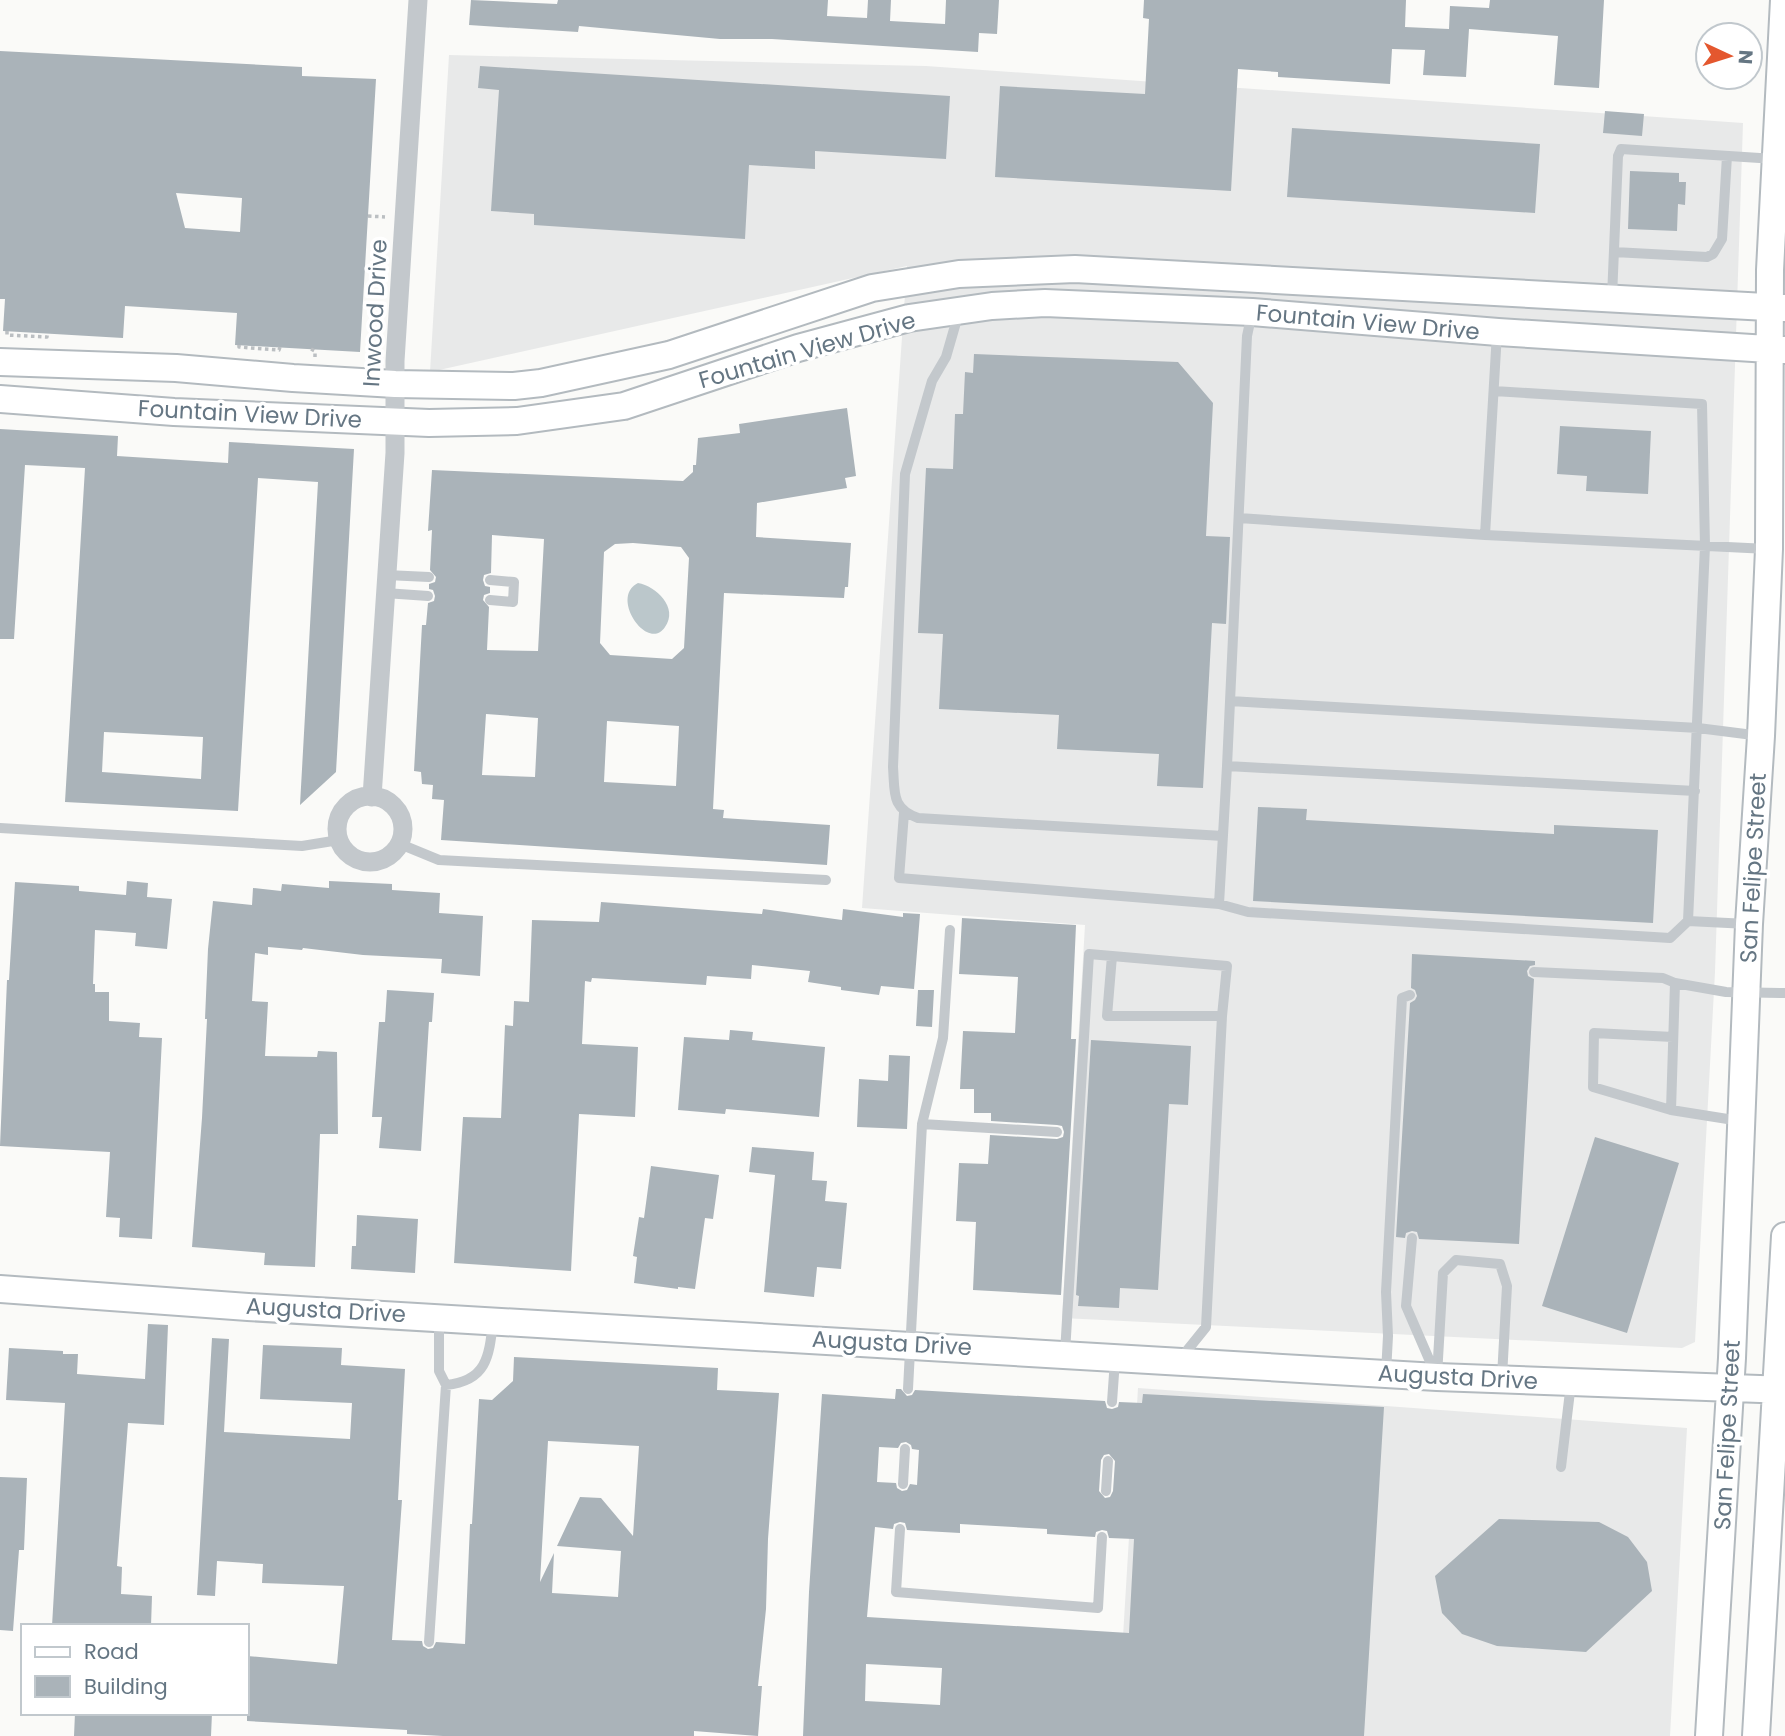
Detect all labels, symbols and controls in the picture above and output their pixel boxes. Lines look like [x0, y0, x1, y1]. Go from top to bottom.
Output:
north arrow [1694, 21, 1764, 91]
text: N [1731, 49, 1759, 65]
street label: Inwood Drive [355, 238, 395, 388]
street label: Fountain View Drive [1255, 296, 1481, 348]
street label: Fountain View Drive [695, 304, 919, 396]
street label: Fountain View Drive [137, 392, 363, 436]
street label: San Felipe Street [1732, 772, 1774, 964]
street label: Augusta Drive [245, 1290, 407, 1330]
street label: Augusta Drive [811, 1323, 973, 1363]
street label: San Felipe Street [1706, 1339, 1748, 1531]
street label: Augusta Drive [1377, 1357, 1539, 1397]
legend [21, 1624, 248, 1715]
text: Road [84, 1637, 139, 1666]
text: Building [84, 1672, 168, 1701]

